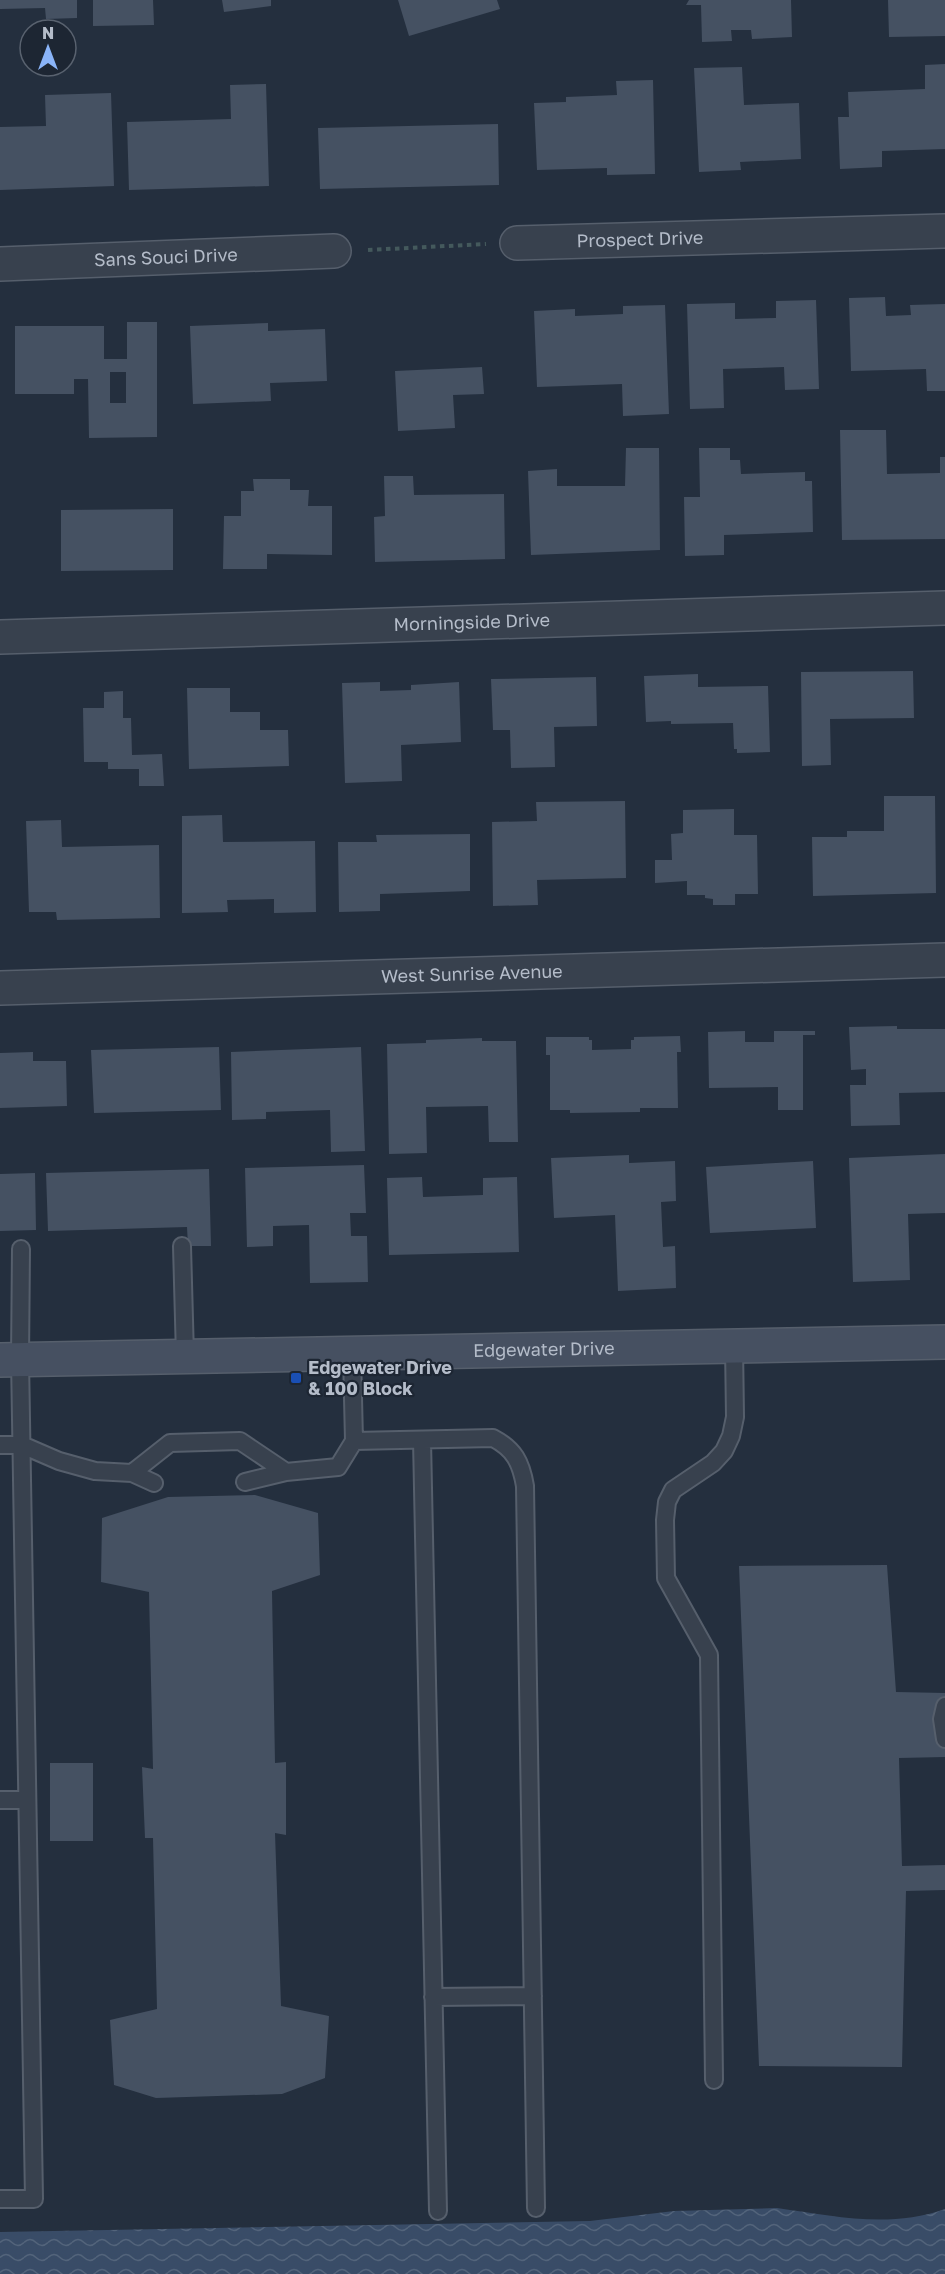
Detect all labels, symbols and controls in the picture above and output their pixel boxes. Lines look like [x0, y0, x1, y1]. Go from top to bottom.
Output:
north arrow [18, 18, 78, 78]
text: N [42, 23, 54, 43]
street label: Prospect Drive [576, 226, 704, 251]
street label: Sans Souci Drive [94, 243, 238, 270]
street label: Morningside Drive [393, 608, 550, 635]
street label: West Sunrise Avenue [381, 959, 563, 987]
street label: Edgewater Drive [473, 1336, 615, 1361]
place label: Edgewater Drive & 100 Block [308, 1356, 452, 1399]
marker: Edgewater Drive & 100 Block [289, 1371, 303, 1385]

